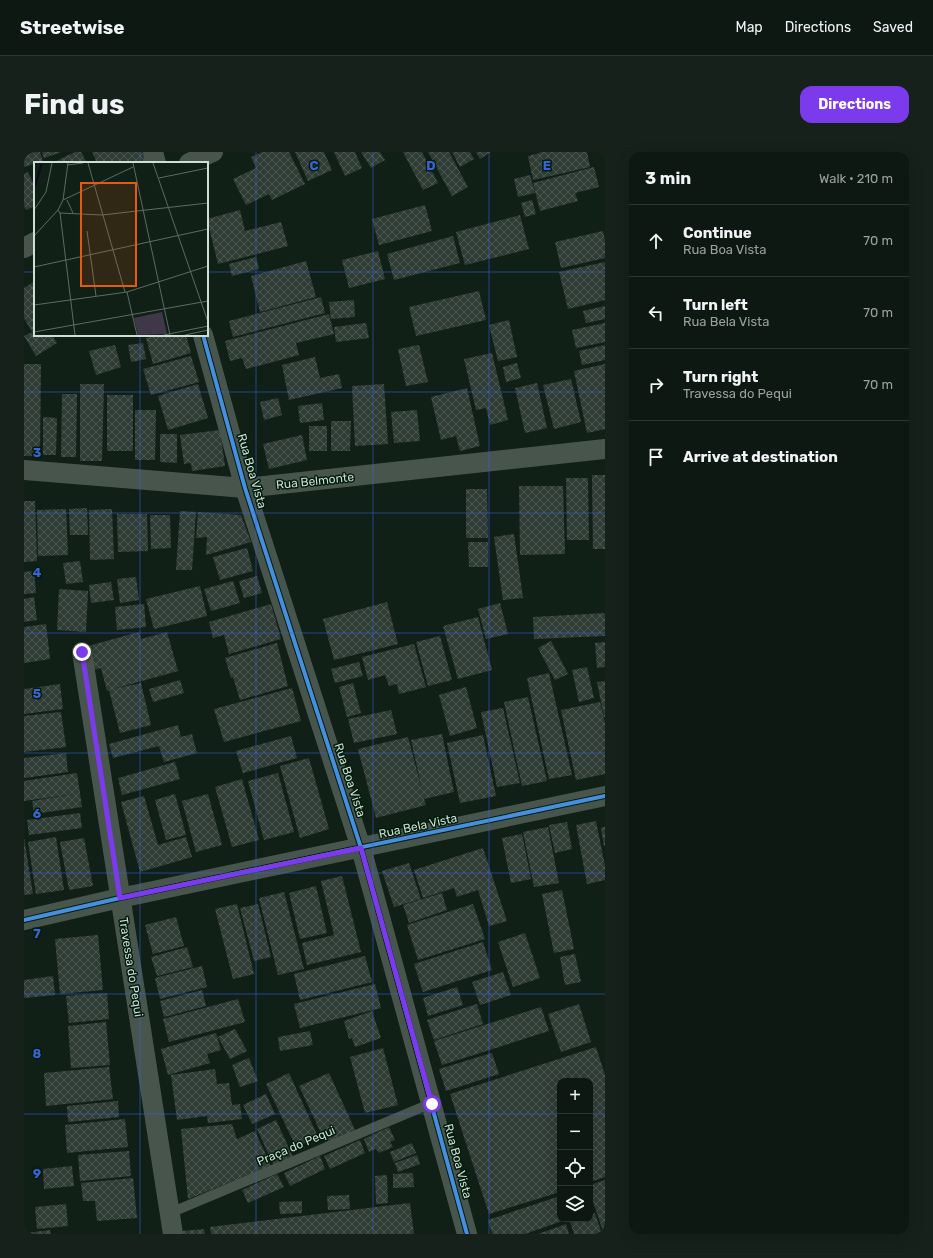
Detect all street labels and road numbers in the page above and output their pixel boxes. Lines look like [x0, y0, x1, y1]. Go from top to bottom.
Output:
street label: Rua Boa Vista [235, 432, 269, 510]
street label: Rua Belmonte [275, 470, 355, 492]
street label: Rua Boa Vista [331, 741, 369, 819]
street label: Rua Bela Vista [378, 811, 458, 841]
street label: Travessa do Pequi [116, 916, 146, 1018]
street label: Rua Boa Vista [441, 1122, 475, 1200]
street label: Praça do Pequi [255, 1123, 337, 1169]

